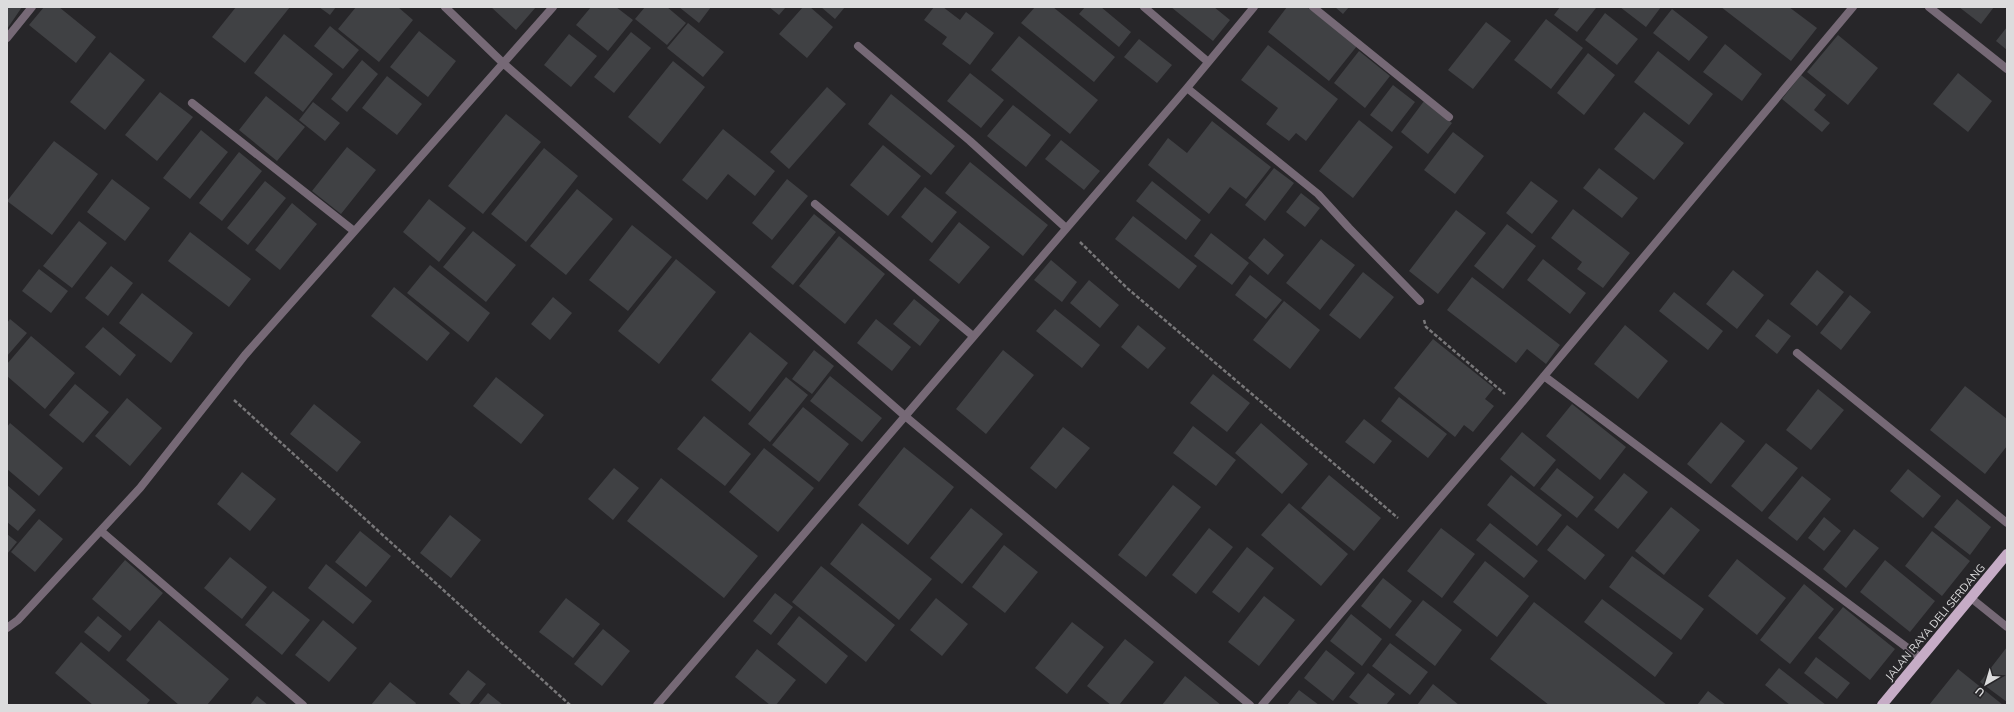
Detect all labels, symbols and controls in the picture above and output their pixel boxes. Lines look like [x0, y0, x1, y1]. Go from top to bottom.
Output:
street label: JALAN RAYA DELI SERDANG [1882, 561, 1988, 683]
north arrow [1966, 664, 2006, 704]
text: U [1972, 684, 1987, 700]

